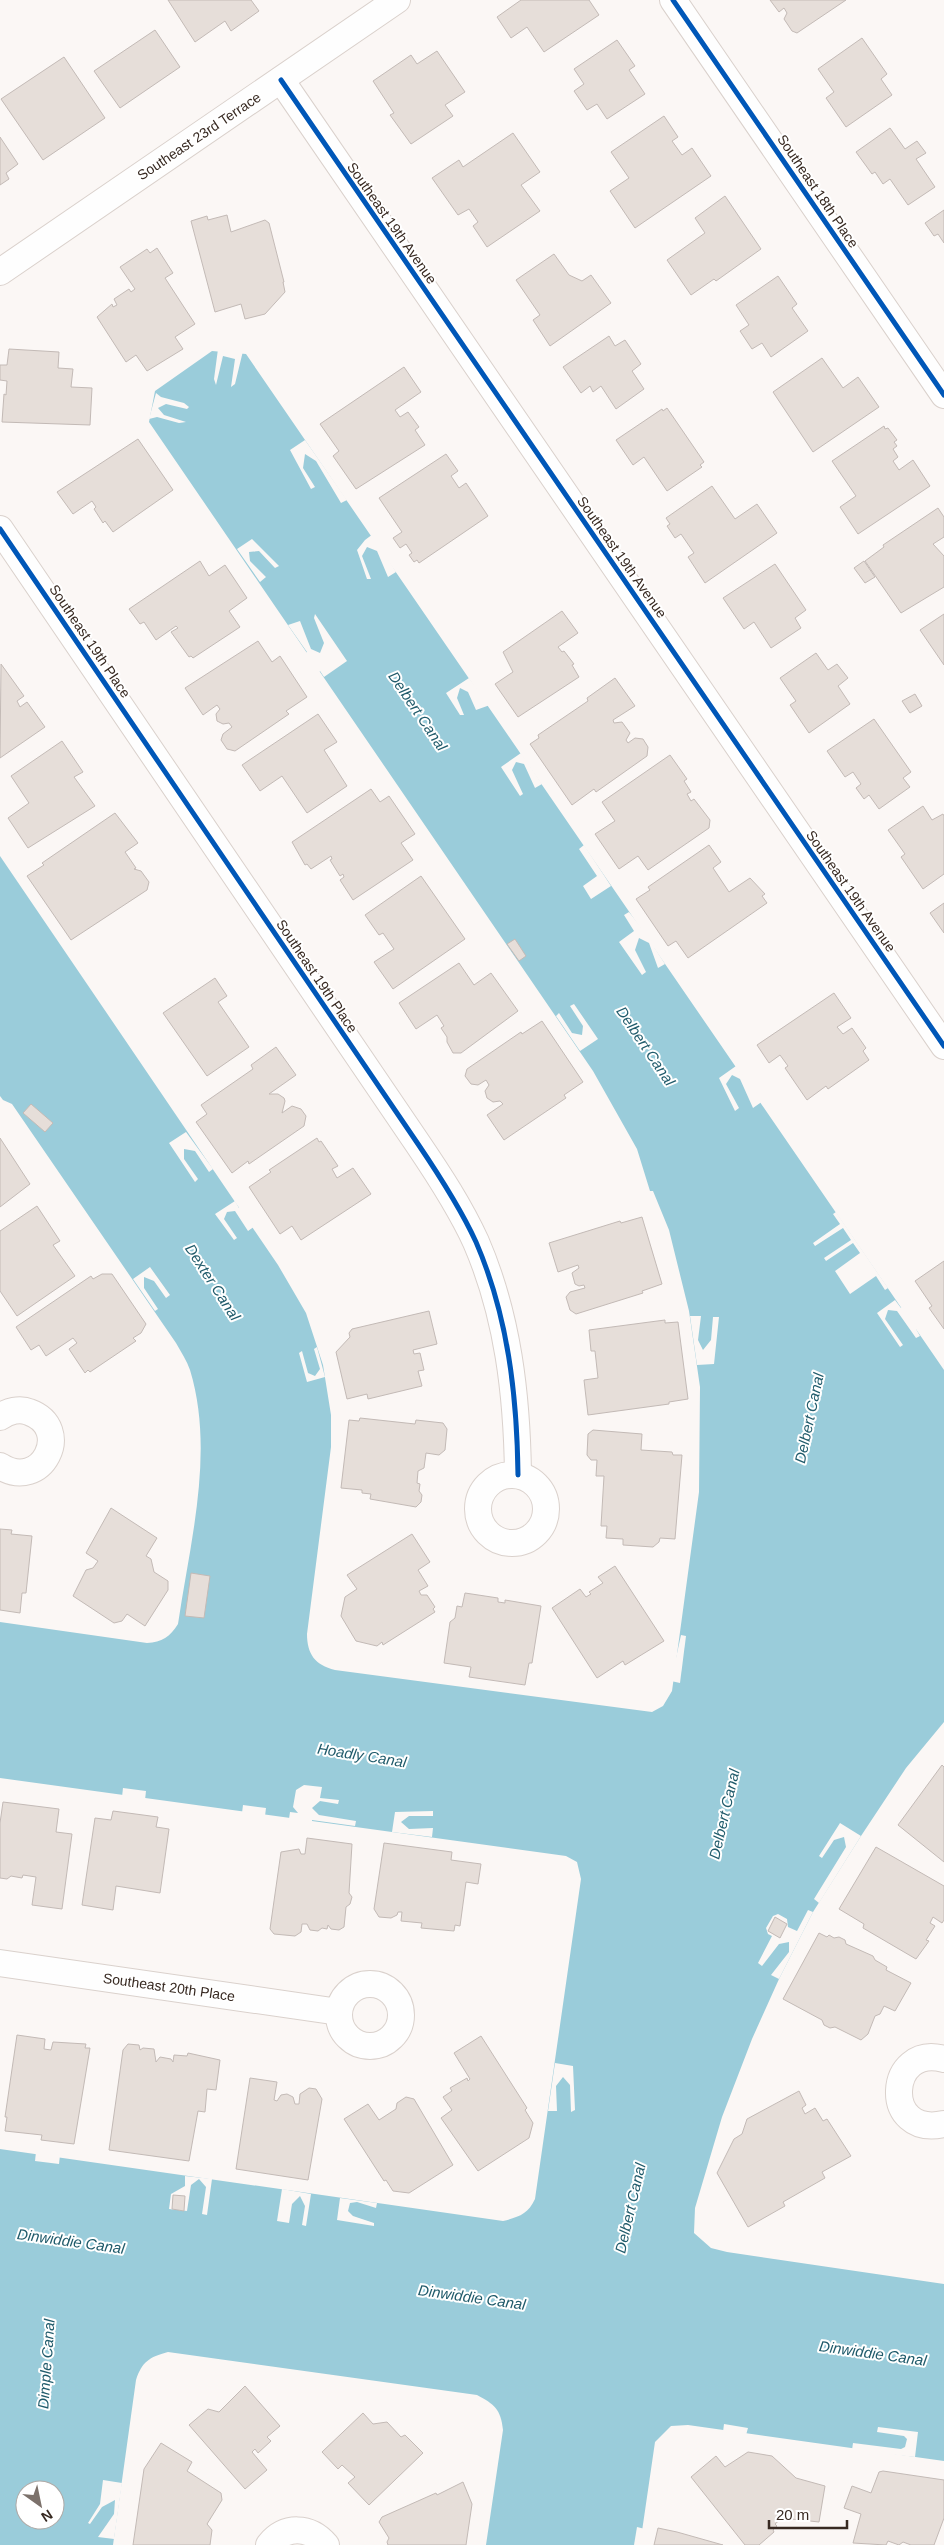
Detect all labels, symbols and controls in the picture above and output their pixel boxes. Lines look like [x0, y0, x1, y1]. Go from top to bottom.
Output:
street label: Southeast 23rd Terrace [134, 89, 264, 183]
street label: Southeast 18th Place [774, 131, 862, 251]
street label: Southeast 19th Avenue [344, 159, 440, 287]
street label: Southeast 19th Avenue [574, 493, 670, 621]
street label: Southeast 19th Place [46, 581, 134, 701]
water label: Delbert Canal [385, 668, 451, 754]
street label: Southeast 19th Avenue [803, 827, 899, 955]
street label: Southeast 19th Place [273, 916, 361, 1036]
water label: Delbert Canal [613, 1003, 679, 1089]
water label: Dexter Canal [182, 1241, 244, 1324]
water label: Delbert Canal [791, 1371, 827, 1465]
water label: Hoadly Canal [316, 1740, 408, 1771]
water label: Delbert Canal [705, 1767, 743, 1861]
street label: Southeast 20th Place [102, 1970, 236, 2004]
water label: Delbert Canal [611, 2161, 649, 2255]
water label: Dinwiddie Canal [16, 2225, 127, 2257]
water label: Dinwiddie Canal [417, 2281, 528, 2313]
water label: Dimple Canal [34, 2318, 58, 2410]
water label: Dinwiddie Canal [818, 2337, 929, 2369]
north arrow [15, 2480, 65, 2530]
scale bar [769, 2498, 846, 2530]
text: N [38, 2506, 56, 2525]
text: 20 m [776, 2506, 809, 2523]

